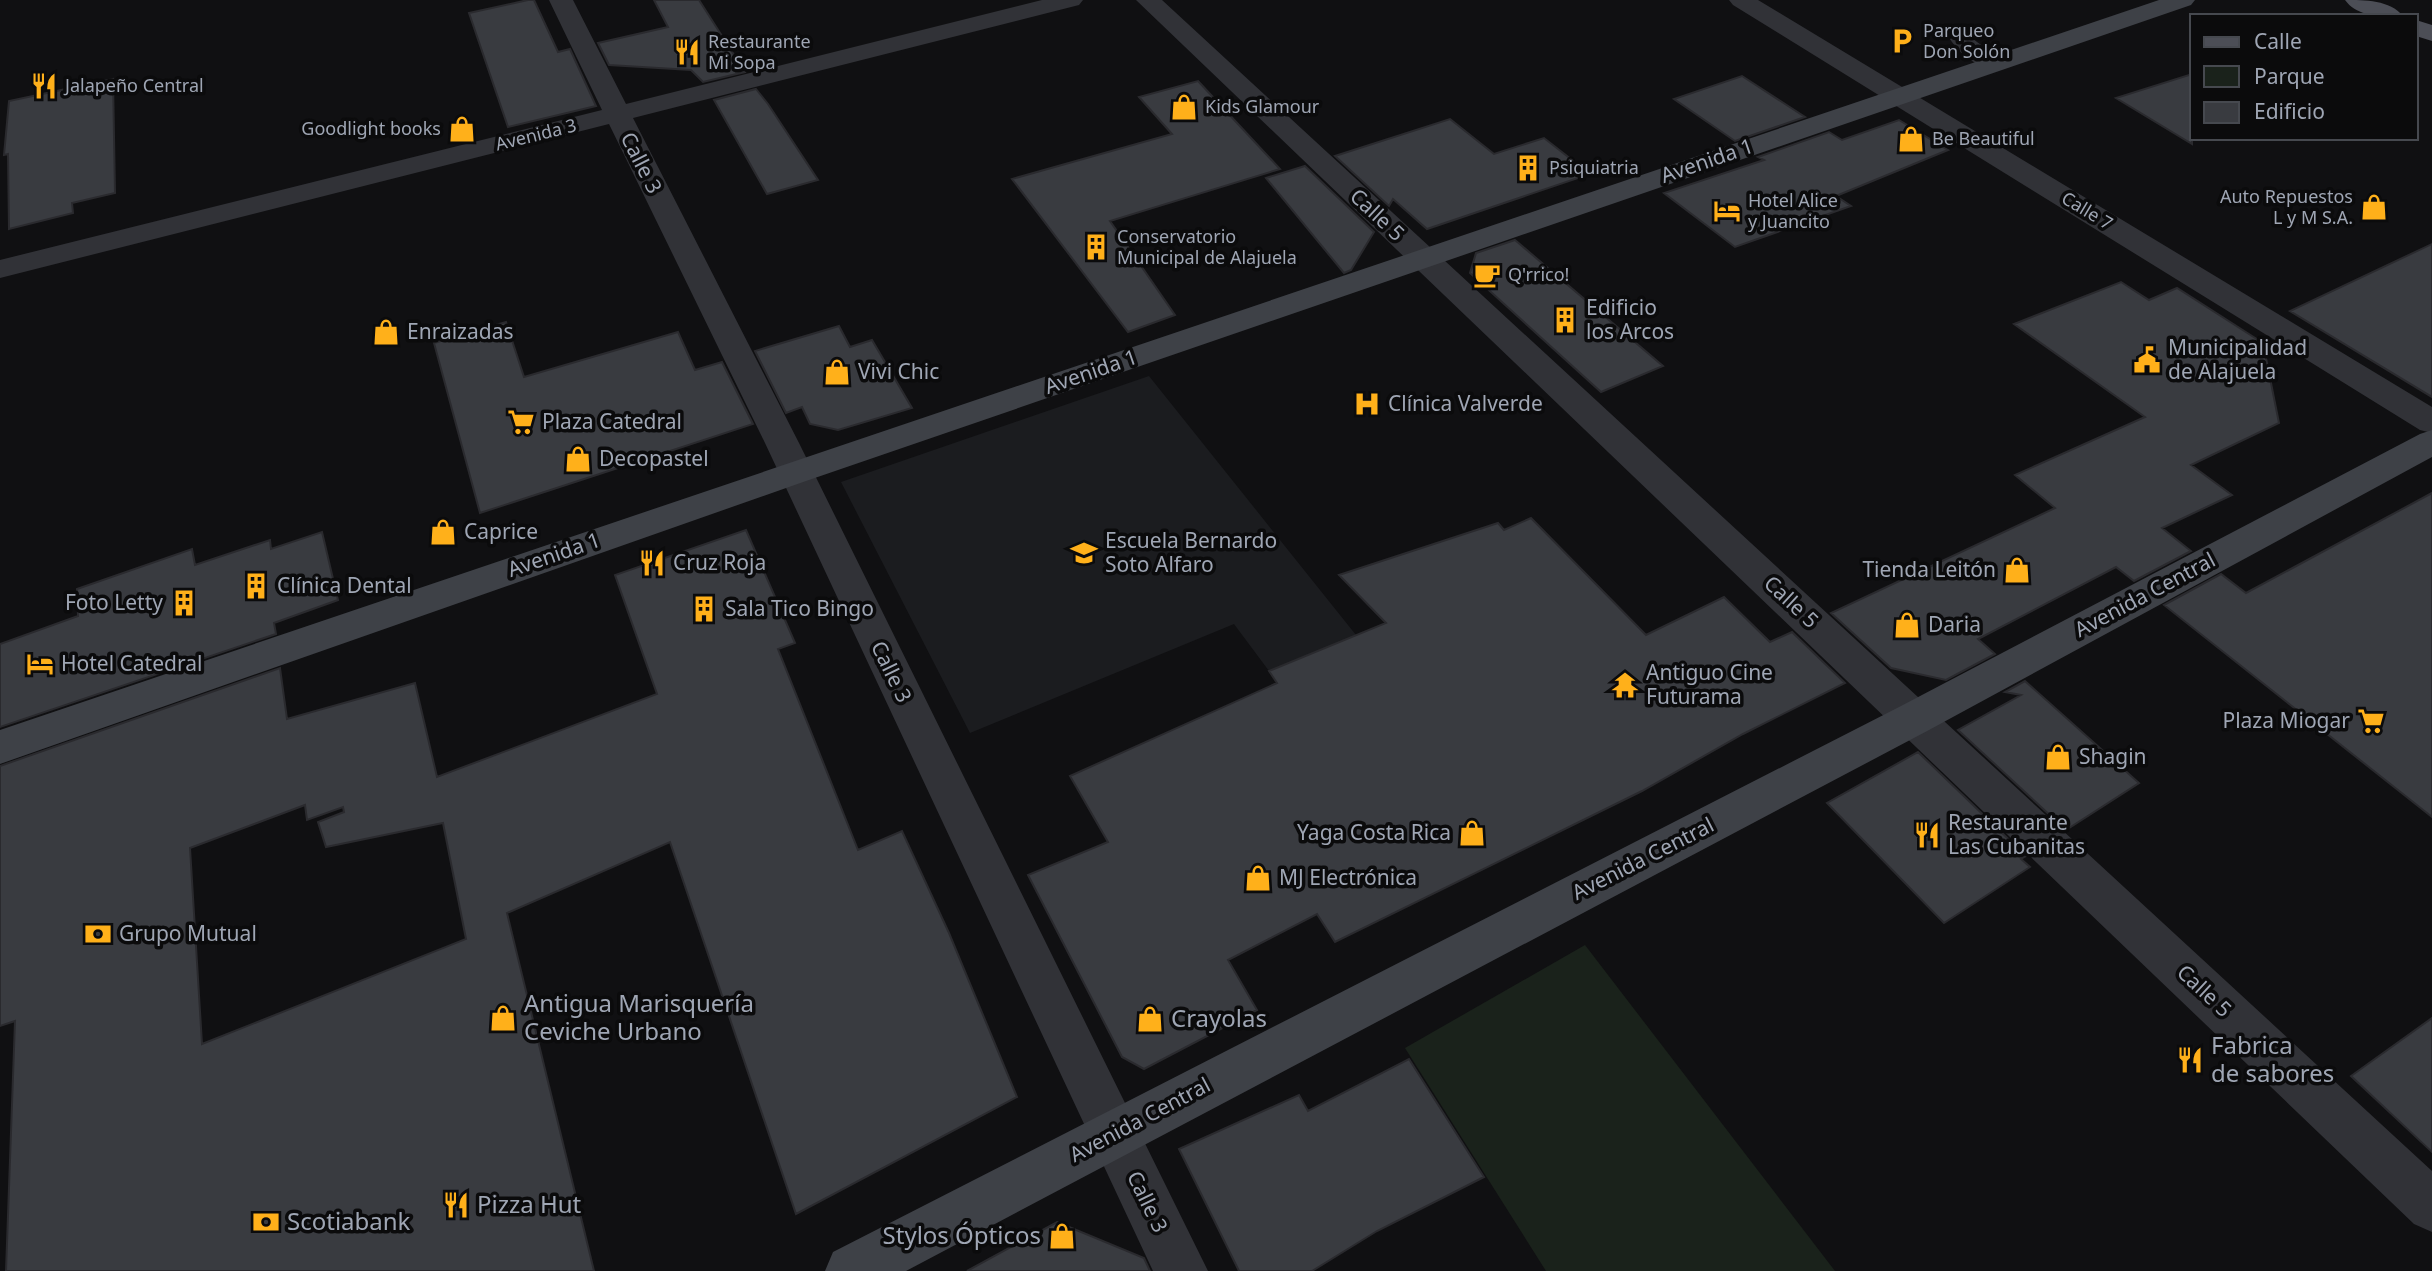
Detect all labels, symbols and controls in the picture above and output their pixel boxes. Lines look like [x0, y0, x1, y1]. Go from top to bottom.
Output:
legend [2190, 14, 2418, 140]
place label: Parqueo Don Solón [1923, 18, 2010, 63]
parking icon: Parqueo Don Solón [1887, 26, 1917, 56]
text: Calle [2254, 27, 2302, 55]
place label: Restaurante Mi Sopa [708, 29, 811, 74]
restaurant icon: Restaurante Mi Sopa [672, 37, 702, 67]
text: Parque [2254, 62, 2324, 90]
restaurant icon: Jalapeño Central [29, 71, 59, 101]
place label: Jalapeño Central [63, 73, 204, 97]
shop icon: Kids Glamour [1169, 92, 1199, 122]
place label: Kids Glamour [1205, 94, 1320, 118]
text: Edificio [2254, 97, 2325, 125]
street label: Avenida 3 [493, 112, 579, 156]
shop icon: Goodlight books [447, 114, 477, 144]
place label: Goodlight books [301, 116, 441, 140]
shop icon: Be Beautiful [1896, 124, 1926, 154]
place label: Be Beautiful [1932, 126, 2035, 150]
street label: Calle 3 [615, 127, 669, 198]
street label: Avenida 1 [1656, 131, 1757, 189]
building icon: Psiquiatria [1513, 153, 1543, 183]
place label: Psiquiatria [1549, 155, 1639, 179]
street label: Calle 5 [1344, 182, 1411, 247]
place label: Auto Repuestos L y M S.A. [2220, 184, 2353, 229]
street label: Calle 7 [2057, 185, 2118, 235]
place label: Hotel Alice y Juancito [1748, 188, 1838, 233]
shop icon: Auto Repuestos L y M S.A. [2359, 192, 2389, 222]
hotel icon: Hotel Alice y Juancito [1712, 196, 1742, 226]
place label: Conservatorio Municipal de Alajuela [1117, 224, 1297, 269]
building icon: Conservatorio Municipal de Alajuela [1081, 232, 1111, 262]
cafe icon: Q'rrico! [1472, 260, 1502, 290]
place label: Q'rrico! [1508, 262, 1569, 286]
place label: Edificio los Arcos [1586, 293, 1674, 345]
building icon: Edificio los Arcos [1550, 305, 1580, 335]
shop icon: Enraizadas [371, 317, 401, 347]
place label: Enraizadas [407, 317, 514, 345]
place label: Municipalidad de Alajuela [2168, 333, 2307, 385]
street label: Avenida 1 [1040, 342, 1141, 400]
public building icon: Municipalidad de Alajuela [2132, 345, 2162, 375]
shop icon: Vivi Chic [822, 357, 852, 387]
place label: Vivi Chic [858, 357, 939, 385]
hospital icon: Clínica Valverde [1352, 389, 1382, 419]
place label: Clínica Valverde [1388, 389, 1543, 417]
supermarket icon: Plaza Catedral [506, 407, 536, 437]
place label: Plaza Catedral [542, 407, 682, 435]
shop icon: Decopastel [563, 444, 593, 474]
place label: Decopastel [599, 444, 709, 472]
shop icon: Caprice [428, 517, 458, 547]
place label: Caprice [464, 517, 538, 545]
street label: Avenida 1 [503, 525, 604, 583]
place label: Escuela Bernardo Soto Alfaro [1105, 526, 1277, 578]
school or university icon: Escuela Bernardo Soto Alfaro [1069, 538, 1099, 568]
street label: Avenida Central [2069, 545, 2220, 643]
restaurant icon: Cruz Roja [637, 548, 667, 578]
place label: Cruz Roja [673, 548, 766, 576]
place label: Tienda Leitón [1862, 555, 1996, 583]
shop icon: Tienda Leitón [2002, 555, 2032, 585]
street label: Calle 5 [1758, 569, 1825, 634]
building icon: Clínica Dental [241, 571, 271, 601]
place label: Clínica Dental [277, 571, 412, 599]
place label: Foto Letty [65, 588, 163, 616]
building icon: Foto Letty [169, 588, 199, 618]
building icon: Sala Tico Bingo [689, 594, 719, 624]
place label: Sala Tico Bingo [725, 594, 874, 622]
shop icon: Daria [1892, 610, 1922, 640]
place label: Daria [1928, 610, 1981, 638]
street label: Calle 3 [865, 636, 919, 707]
hotel icon: Hotel Catedral [25, 649, 55, 679]
place label: Hotel Catedral [61, 649, 202, 677]
place label: Antiguo Cine Futurama [1646, 658, 1773, 710]
temple icon: Antiguo Cine Futurama [1610, 670, 1640, 700]
place label: Plaza Miogar [2222, 706, 2350, 734]
supermarket icon: Plaza Miogar [2356, 706, 2386, 736]
shop icon: Shagin [2043, 742, 2073, 772]
place label: Shagin [2079, 742, 2147, 770]
place label: Restaurante Las Cubanitas [1948, 808, 2085, 860]
street label: Avenida Central [1567, 810, 1718, 906]
place label: Yaga Costa Rica [1297, 818, 1451, 846]
shop icon: Yaga Costa Rica [1457, 818, 1487, 848]
restaurant icon: Restaurante Las Cubanitas [1912, 820, 1942, 850]
shop icon: MJ Electrónica [1243, 863, 1273, 893]
place label: MJ Electrónica [1279, 863, 1417, 891]
bank icon: Grupo Mutual [83, 919, 113, 949]
place label: Grupo Mutual [119, 919, 257, 947]
street label: Calle 5 [2171, 958, 2238, 1023]
place label: Antigua Marisquería Ceviche Urbano [524, 986, 754, 1047]
place label: Crayolas [1171, 1001, 1267, 1034]
shop icon: Antigua Marisquería Ceviche Urbano [488, 1003, 518, 1033]
shop icon: Crayolas [1135, 1004, 1165, 1034]
place label: Fabrica de sabores [2211, 1028, 2334, 1089]
restaurant icon: Fabrica de sabores [2175, 1045, 2205, 1075]
street label: Avenida Central [1064, 1070, 1215, 1168]
street label: Calle 3 [1121, 1166, 1175, 1237]
place label: Pizza Hut [477, 1187, 582, 1220]
restaurant icon: Pizza Hut [441, 1190, 471, 1220]
place label: Scotiabank [287, 1204, 411, 1237]
bank icon: Scotiabank [251, 1207, 281, 1237]
place label: Stylos Ópticos [883, 1218, 1041, 1251]
shop icon: Stylos Ópticos [1047, 1221, 1077, 1251]

